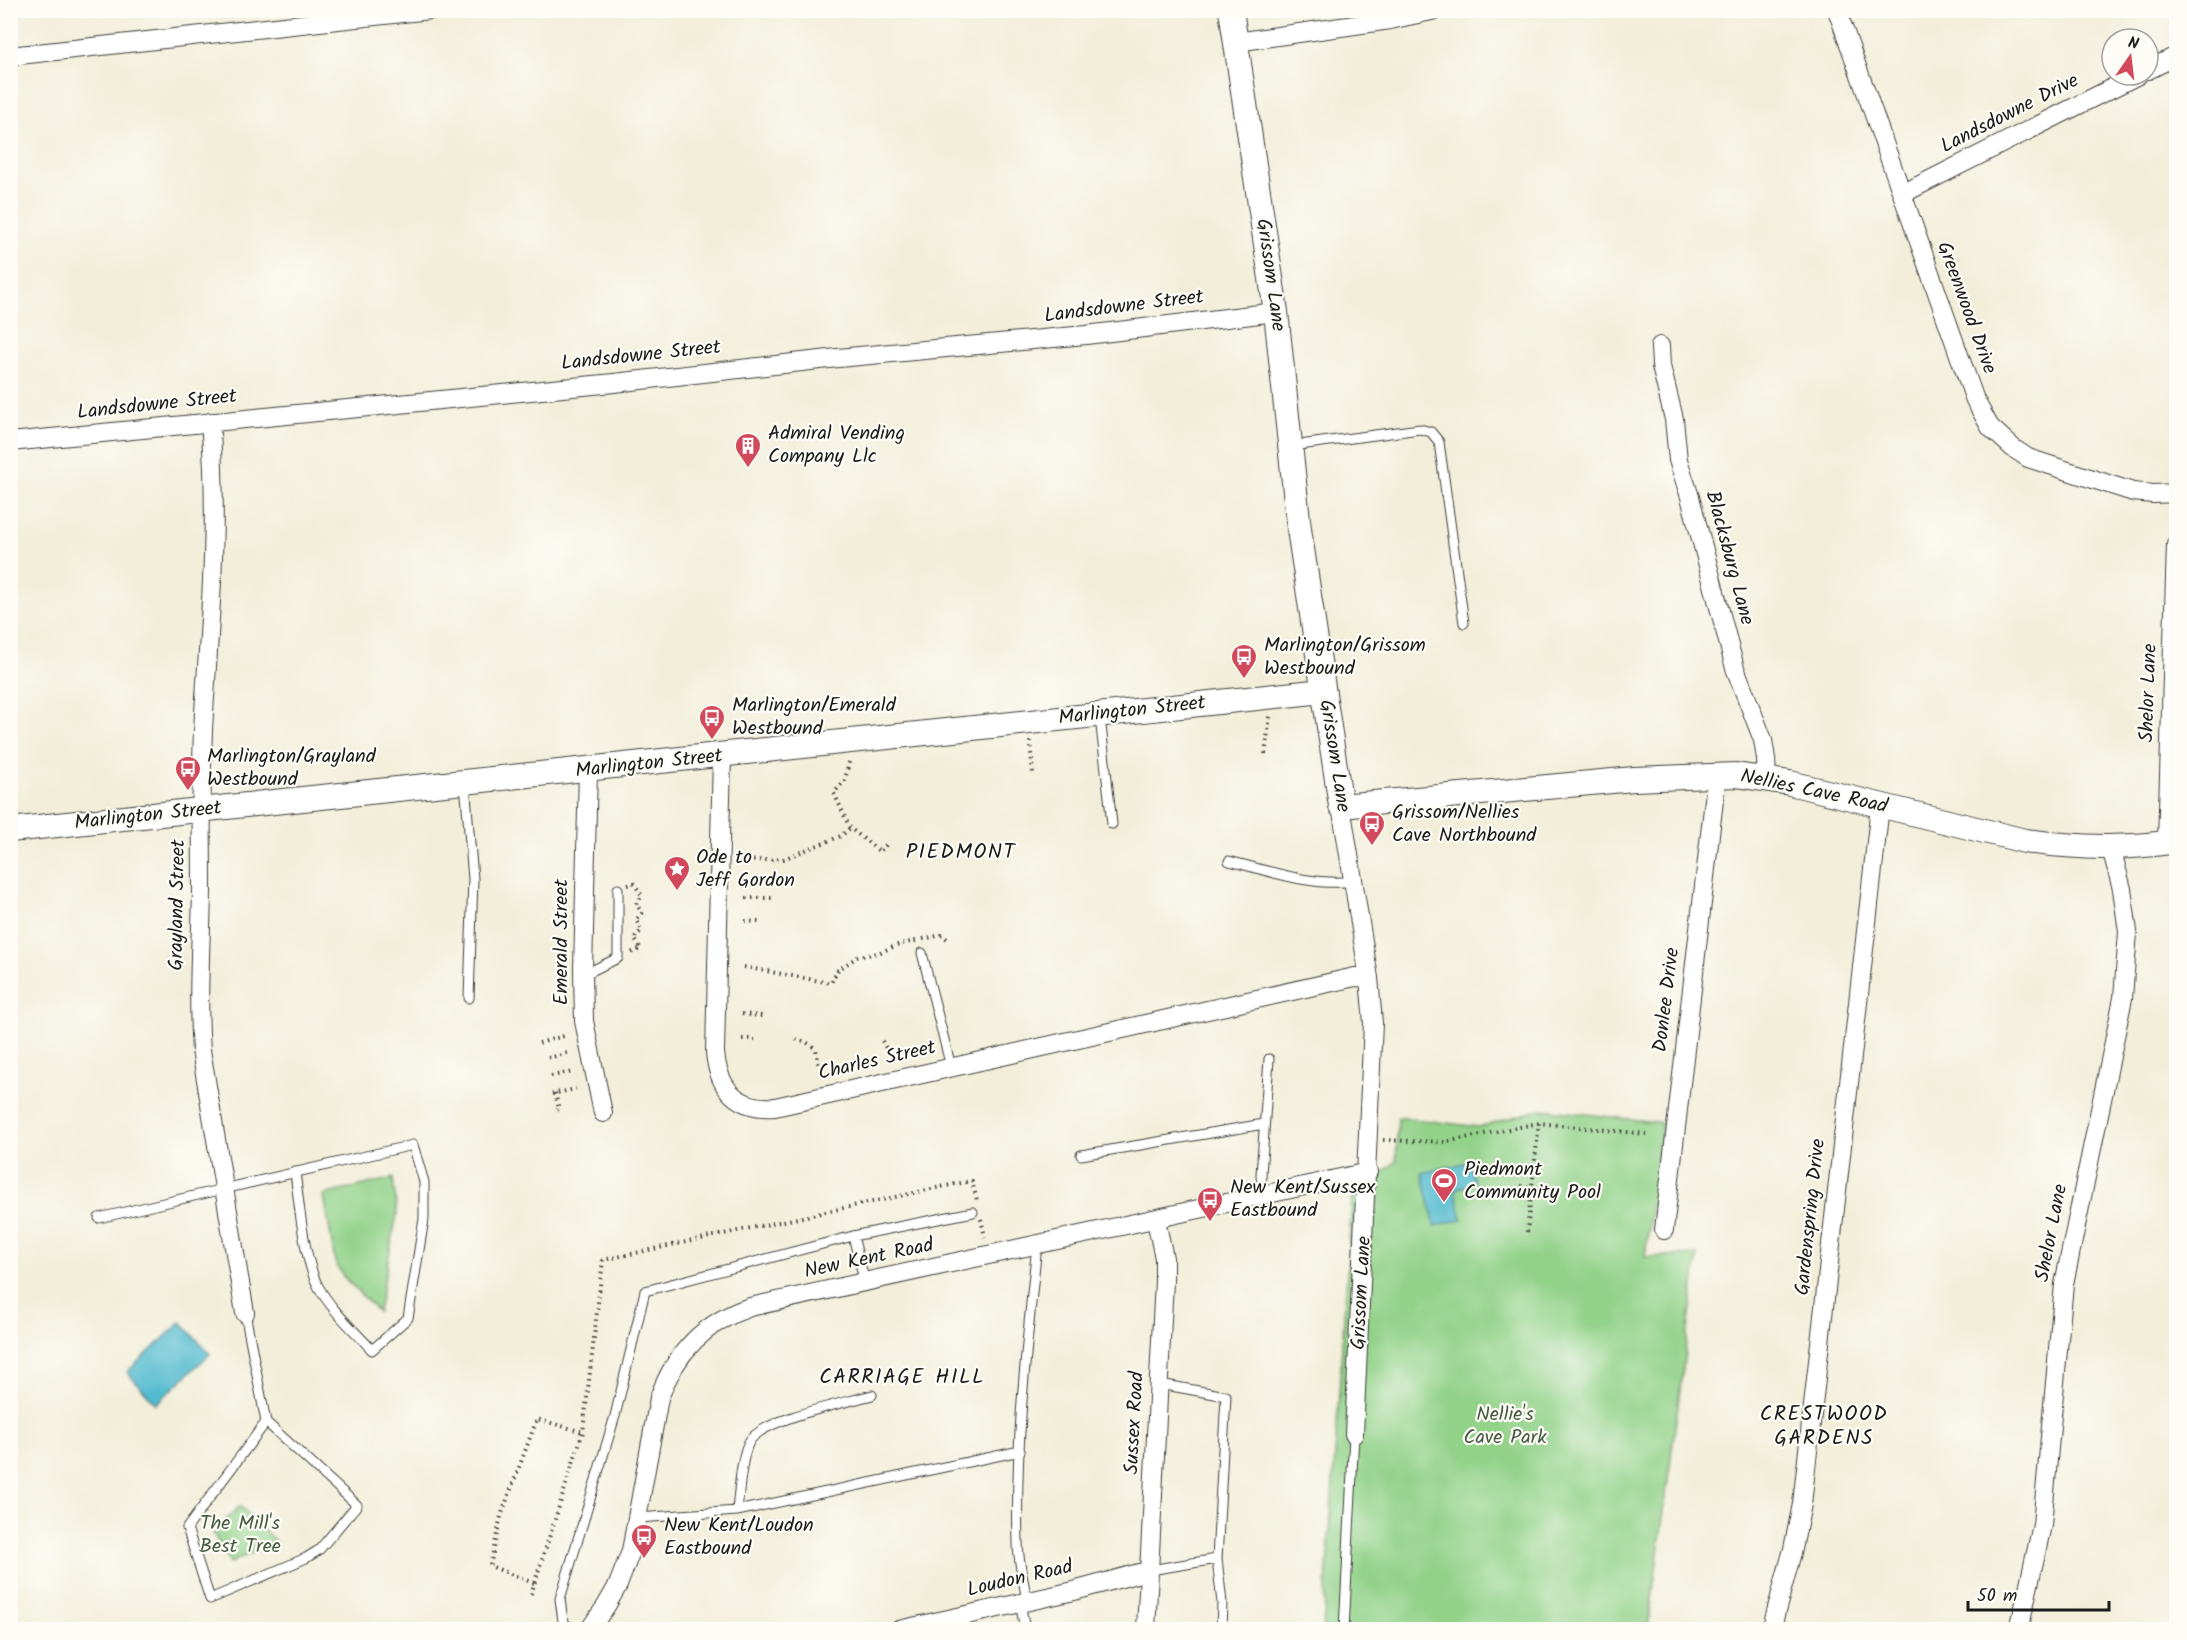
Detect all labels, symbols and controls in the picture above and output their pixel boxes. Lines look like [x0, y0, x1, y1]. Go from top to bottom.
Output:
north arrow [2100, 27, 2160, 87]
text: N [2125, 31, 2141, 57]
street label: Landsdowne Drive [1935, 65, 2085, 163]
street label: Grissom Lane [1246, 217, 1294, 333]
street label: Greenwood Drive [1927, 237, 2005, 379]
street label: Landsdowne Street [1042, 281, 1206, 333]
street label: Landsdowne Street [560, 332, 723, 380]
street label: Landsdowne Street [76, 381, 239, 429]
place label: Admiral Vending Company Llc [768, 418, 905, 473]
building icon: Admiral Vending Company Llc [733, 431, 763, 469]
street label: Blacksburg Lane [1696, 487, 1762, 629]
place label: Marlington/Grissom Westbound [1264, 630, 1426, 685]
bus stop icon: Marlington/Grissom Westbound [1229, 642, 1259, 680]
street label: Shelor Lane [2131, 643, 2167, 743]
street label: Marlington Street [1057, 687, 1207, 735]
place label: Marlington/Emerald Westbound [732, 690, 897, 745]
street label: Grissom Lane [1309, 697, 1359, 815]
bus stop icon: Marlington/Emerald Westbound [697, 703, 727, 741]
street label: Marlington Street [574, 740, 724, 788]
place label: Marlington/Grayland Westbound [207, 741, 377, 796]
bus stop icon: Marlington/Grayland Westbound [173, 754, 203, 792]
street label: Nellies Cave Road [1738, 761, 1891, 823]
street label: Marlington Street [73, 792, 223, 840]
place label: Grissom/Nellies Cave Northbound [1392, 797, 1537, 852]
bus stop icon: Grissom/Nellies Cave Northbound [1357, 809, 1387, 847]
district label: PIEDMONT [906, 836, 1017, 869]
street label: Grayland Street [161, 839, 195, 971]
place label: Ode to Jeff Gordon [696, 842, 795, 897]
place icon: Ode to Jeff Gordon [662, 854, 692, 892]
street label: Emerald Street [546, 879, 578, 1005]
street label: Donlee Drive [1645, 946, 1689, 1054]
street label: Charles Street [815, 1032, 939, 1090]
street label: Gardenspring Drive [1787, 1137, 1835, 1297]
place label: Piedmont Community Pool [1464, 1154, 1601, 1209]
sports icon: Piedmont Community Pool [1429, 1166, 1459, 1204]
place label: New Kent/Sussex Eastbound [1230, 1172, 1376, 1227]
street label: Shelor Lane [2027, 1181, 2077, 1285]
bus stop icon: New Kent/Sussex Eastbound [1195, 1185, 1225, 1223]
street label: New Kent Road [801, 1229, 938, 1288]
street label: Grissom Lane [1343, 1235, 1381, 1351]
district label: CARRIAGE HILL [819, 1361, 985, 1394]
street label: Sussex Road [1116, 1370, 1154, 1475]
district label: CRESTWOOD GARDENS [1760, 1398, 1888, 1455]
park label: Nellie's Cave Park [1463, 1399, 1547, 1454]
park label: The Mill's Best Tree [199, 1508, 281, 1563]
place label: New Kent/Loudon Eastbound [664, 1510, 814, 1565]
bus stop icon: New Kent/Loudon Eastbound [629, 1522, 659, 1560]
street label: Loudon Road [964, 1551, 1077, 1607]
scale bar [1968, 1574, 2109, 1612]
text: 50 m [1977, 1582, 2017, 1611]

